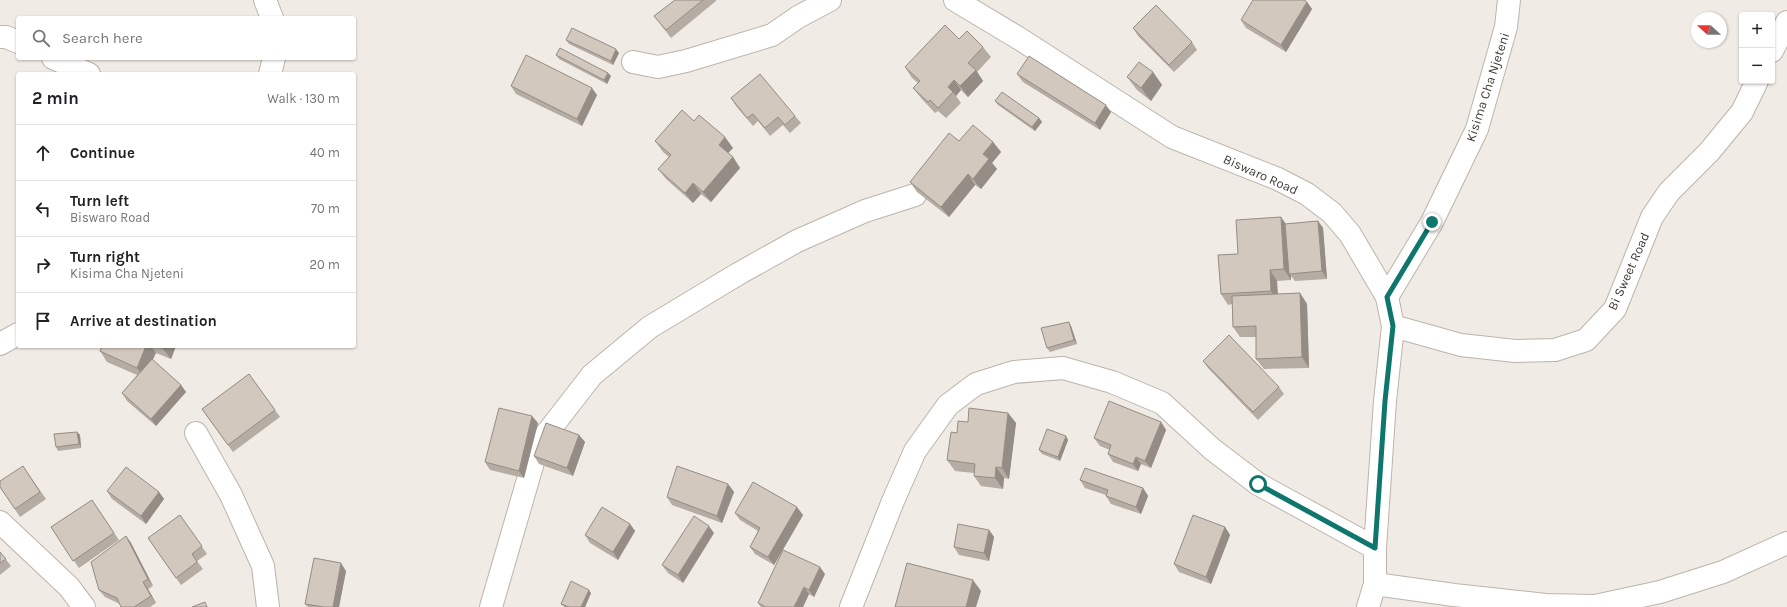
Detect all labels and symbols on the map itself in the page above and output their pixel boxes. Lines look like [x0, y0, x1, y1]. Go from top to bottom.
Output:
north arrow [1691, 12, 1727, 48]
street label: Kisima Cha Njeteni [1463, 31, 1512, 144]
street label: Biswaro Road [1221, 151, 1300, 198]
route end [1423, 213, 1441, 231]
street label: Bi Sweet Road [1605, 230, 1652, 312]
route start [1249, 475, 1267, 493]

